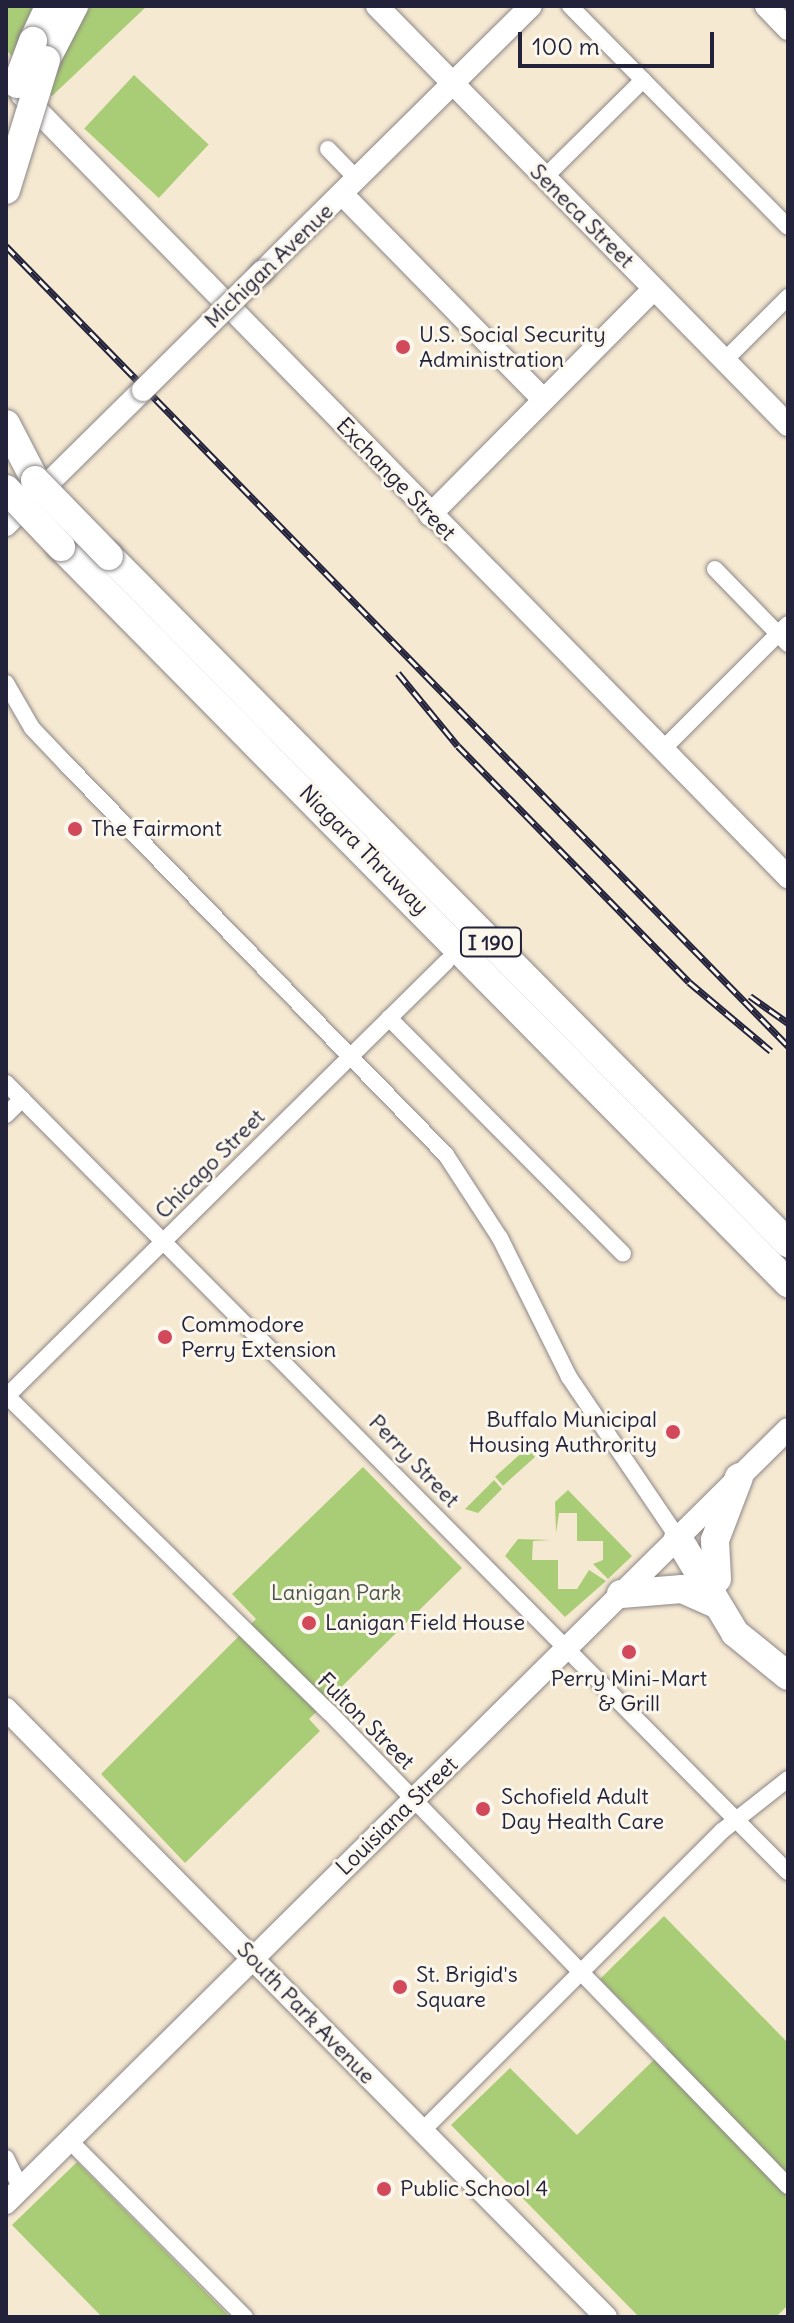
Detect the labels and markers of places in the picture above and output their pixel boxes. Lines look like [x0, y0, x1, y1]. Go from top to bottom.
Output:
place label: U.S. Social Security Administration [419, 321, 606, 372]
marker: U.S. Social Security Administration [394, 338, 412, 356]
place label: The Fairmont [91, 816, 222, 842]
marker: The Fairmont [66, 820, 84, 838]
place label: Commodore Perry Extension [181, 1311, 336, 1362]
marker: Commodore Perry Extension [156, 1328, 174, 1346]
place label: Buffalo Municipal Housing Authrority [469, 1406, 657, 1458]
marker: Buffalo Municipal Housing Authrority [664, 1423, 682, 1441]
place label: Lanigan Field House [325, 1610, 525, 1636]
marker: Lanigan Field House [300, 1614, 318, 1632]
marker: Perry Mini-Mart & Grill [620, 1643, 638, 1661]
place label: Perry Mini-Mart & Grill [551, 1665, 707, 1716]
place label: Schofield Adult Day Health Care [501, 1783, 664, 1834]
marker: Schofield Adult Day Health Care [472, 1798, 494, 1820]
place label: St. Brigid's Square [416, 1961, 518, 2012]
marker: St. Brigid's Square [391, 1978, 409, 1996]
place label: Public School 4 [400, 2176, 548, 2202]
marker: Public School 4 [375, 2180, 393, 2198]

